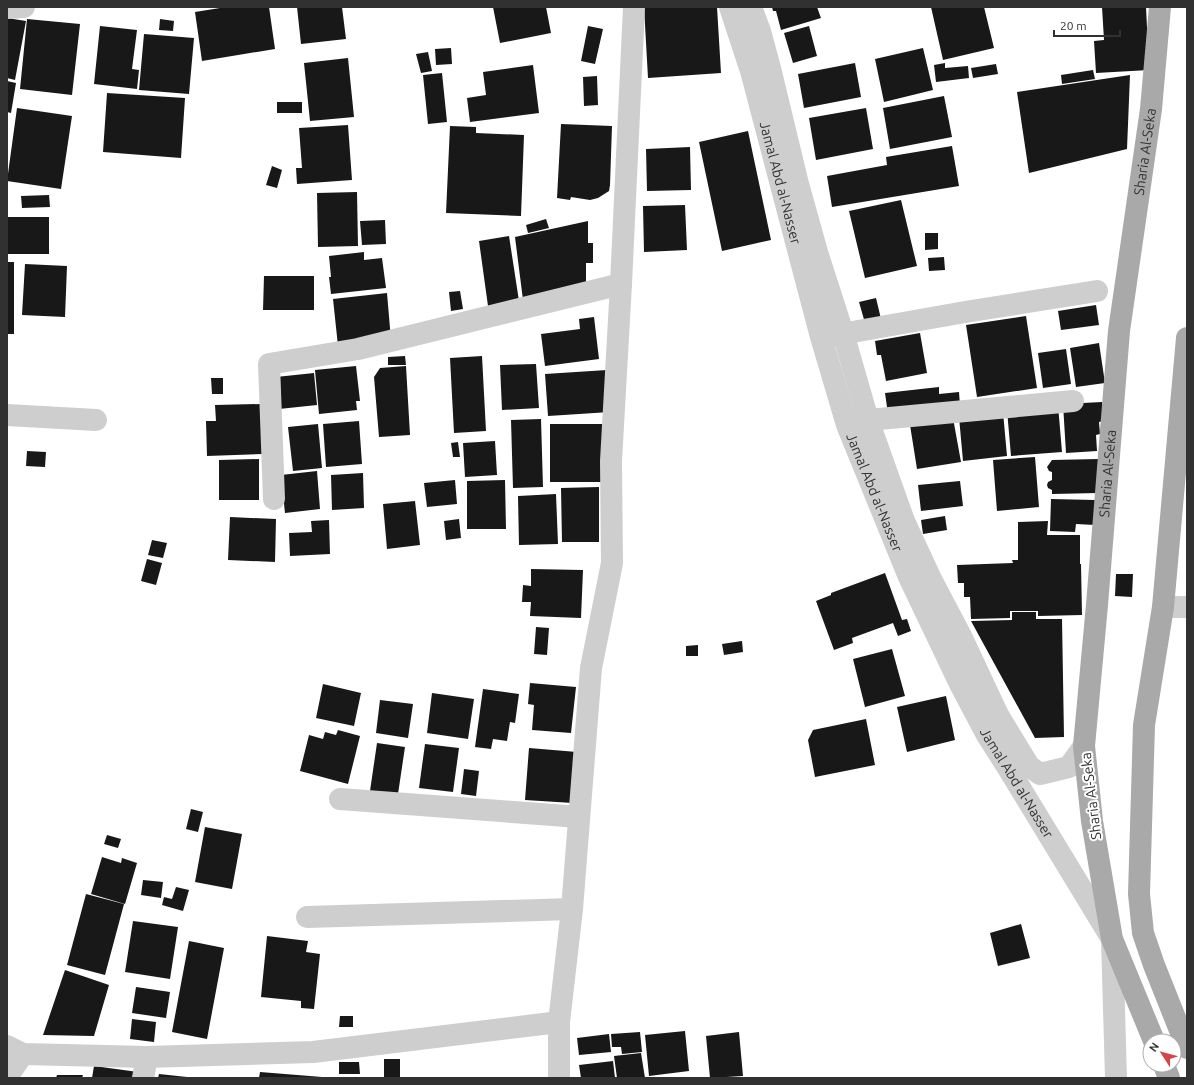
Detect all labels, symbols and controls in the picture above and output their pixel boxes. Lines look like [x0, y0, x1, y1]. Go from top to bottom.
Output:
scale bar [1054, 12, 1120, 38]
text: 20 m [1060, 19, 1087, 32]
street label: Sharia Al-Seka [1131, 107, 1159, 196]
street label: Jamal Abd al-Nasser [757, 120, 804, 247]
street label: Sharia Al-Seka [1096, 429, 1119, 518]
street label: Jamal Abd al-Nasser [843, 431, 906, 555]
street label: Jamal Abd al-Nasser [977, 725, 1057, 842]
street label: Sharia Al-Seka [1078, 751, 1104, 841]
north arrow [1142, 1033, 1182, 1073]
text: N [1147, 1040, 1161, 1054]

